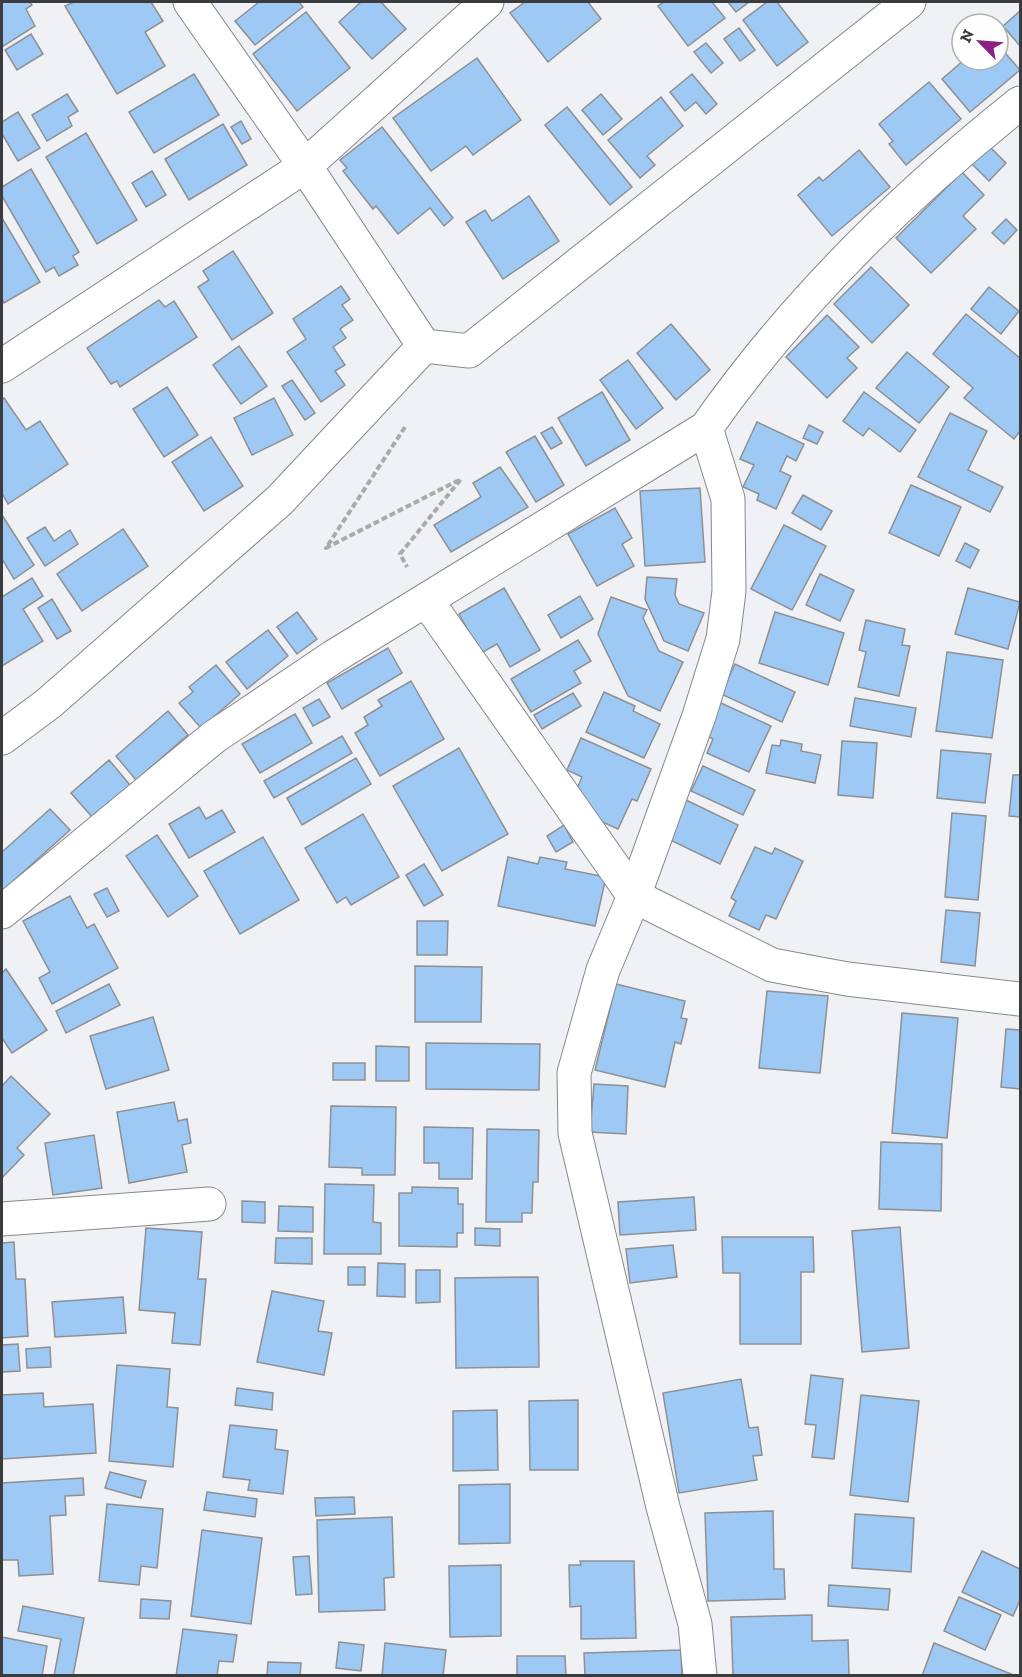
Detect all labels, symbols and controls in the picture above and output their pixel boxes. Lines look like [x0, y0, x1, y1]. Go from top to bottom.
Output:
north arrow [950, 12, 1010, 72]
text: N [956, 26, 978, 45]

